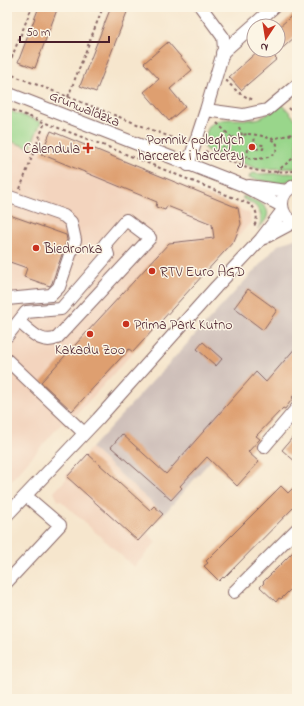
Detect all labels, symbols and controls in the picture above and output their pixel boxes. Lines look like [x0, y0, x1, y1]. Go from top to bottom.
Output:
scale bar [20, 18, 109, 44]
north arrow [246, 18, 286, 58]
text: 50 m [26, 24, 50, 42]
text: N [259, 38, 269, 55]
street label: Grunwaldzka [46, 86, 123, 133]
place label: Pomnik poległych harcerek i harcerzy [138, 130, 244, 168]
place label: Calendula [23, 139, 80, 160]
marker: Pomnik poległych harcerek i harcerzy [247, 142, 257, 152]
marker: Calendula [83, 143, 93, 153]
place label: Biedronka [43, 239, 102, 260]
marker: Biedronka [31, 243, 41, 253]
place label: RTV Euro AGD [160, 262, 245, 283]
marker: RTV Euro AGD [147, 266, 157, 276]
place label: Prima Park Kutno [134, 315, 233, 336]
marker: Prima Park Kutno [121, 319, 131, 329]
marker: Kakadu Zoo [85, 329, 95, 339]
place label: Kakadu Zoo [55, 340, 125, 361]

